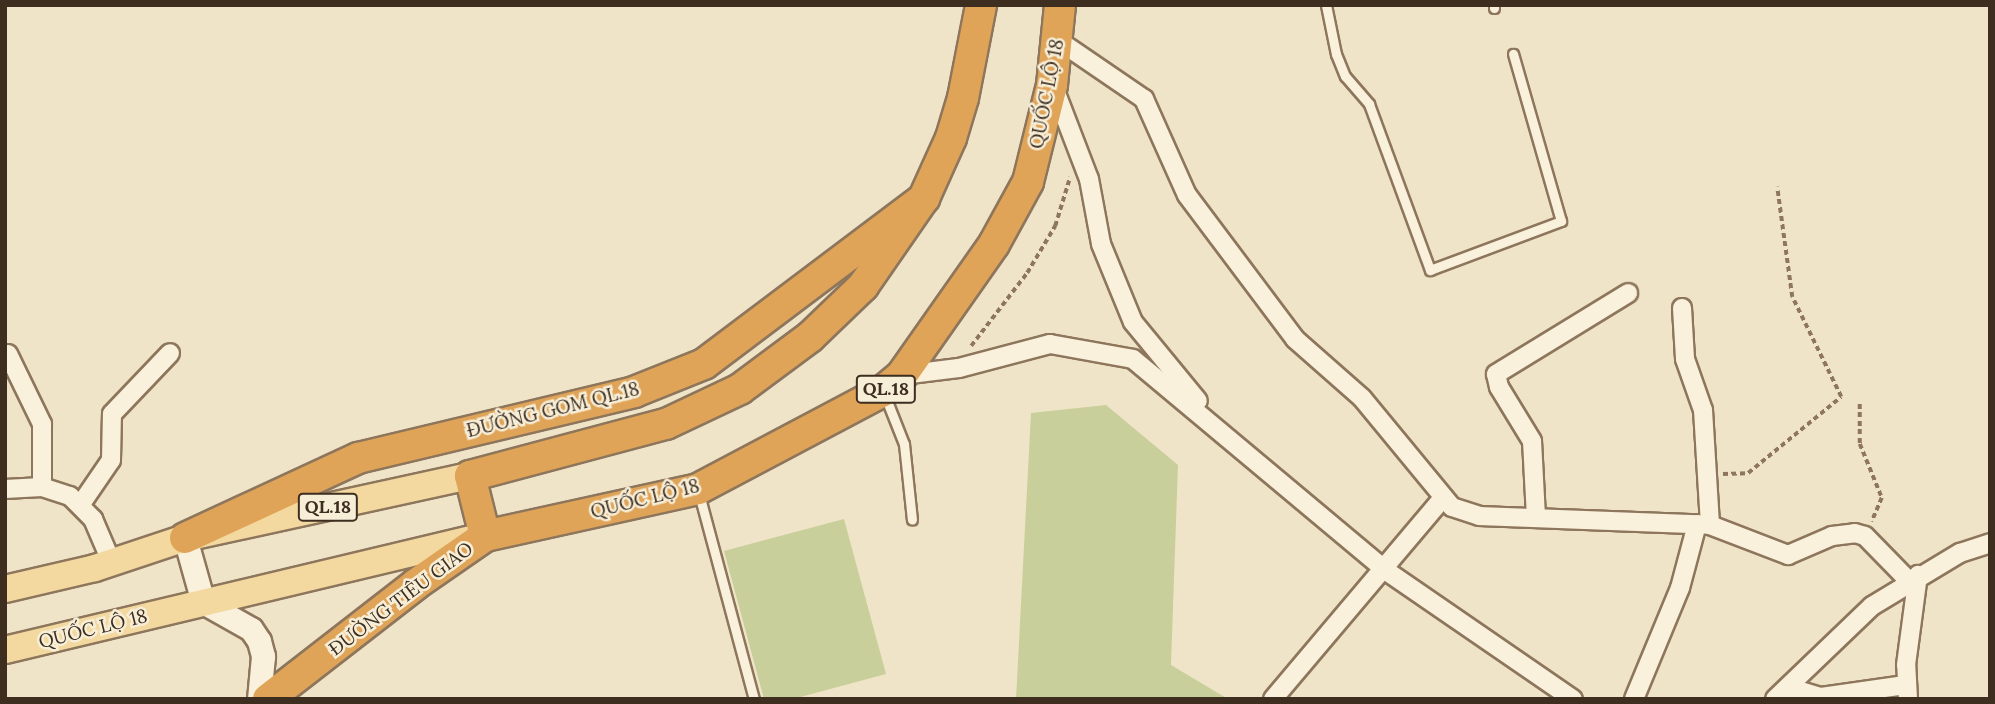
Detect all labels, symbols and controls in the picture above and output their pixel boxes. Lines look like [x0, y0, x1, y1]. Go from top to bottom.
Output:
street label: QUỐC LỘ 18 [1025, 37, 1069, 151]
road number: QL.18 [854, 374, 917, 404]
street label: ĐƯỜNG GOM QL.18 [464, 378, 642, 442]
street label: QUỐC LỘ 18 [588, 474, 702, 524]
road number: QL.18 [296, 492, 360, 522]
street label: ĐƯỜNG TIÊU GIAO [324, 537, 478, 661]
street label: QUỐC LỘ 18 [36, 604, 150, 654]

